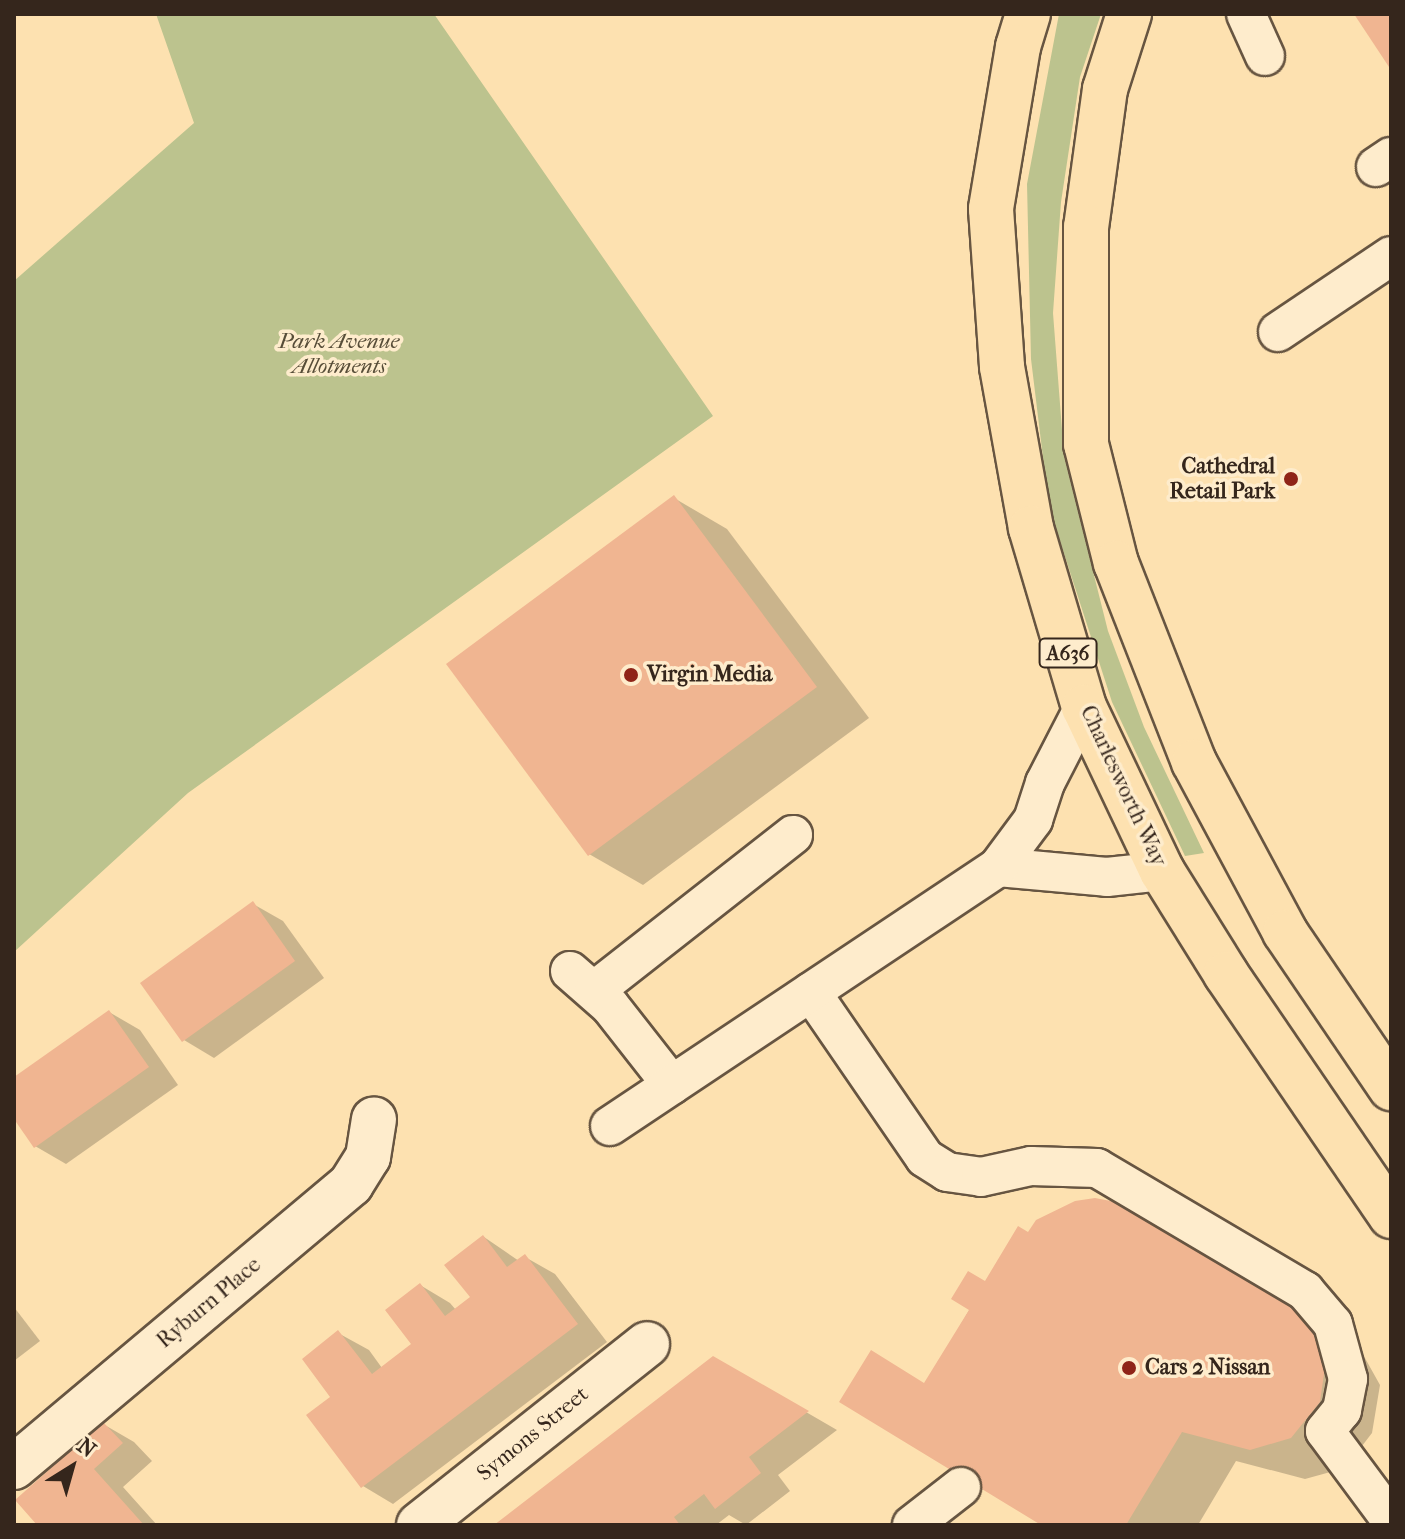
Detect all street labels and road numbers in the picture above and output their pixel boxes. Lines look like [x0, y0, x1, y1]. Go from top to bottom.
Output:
road number: A636 [1038, 637, 1098, 669]
street label: Charlesworth Way [1074, 701, 1172, 871]
street label: Ryburn Place [152, 1252, 266, 1354]
street label: Symons Street [472, 1381, 594, 1487]

